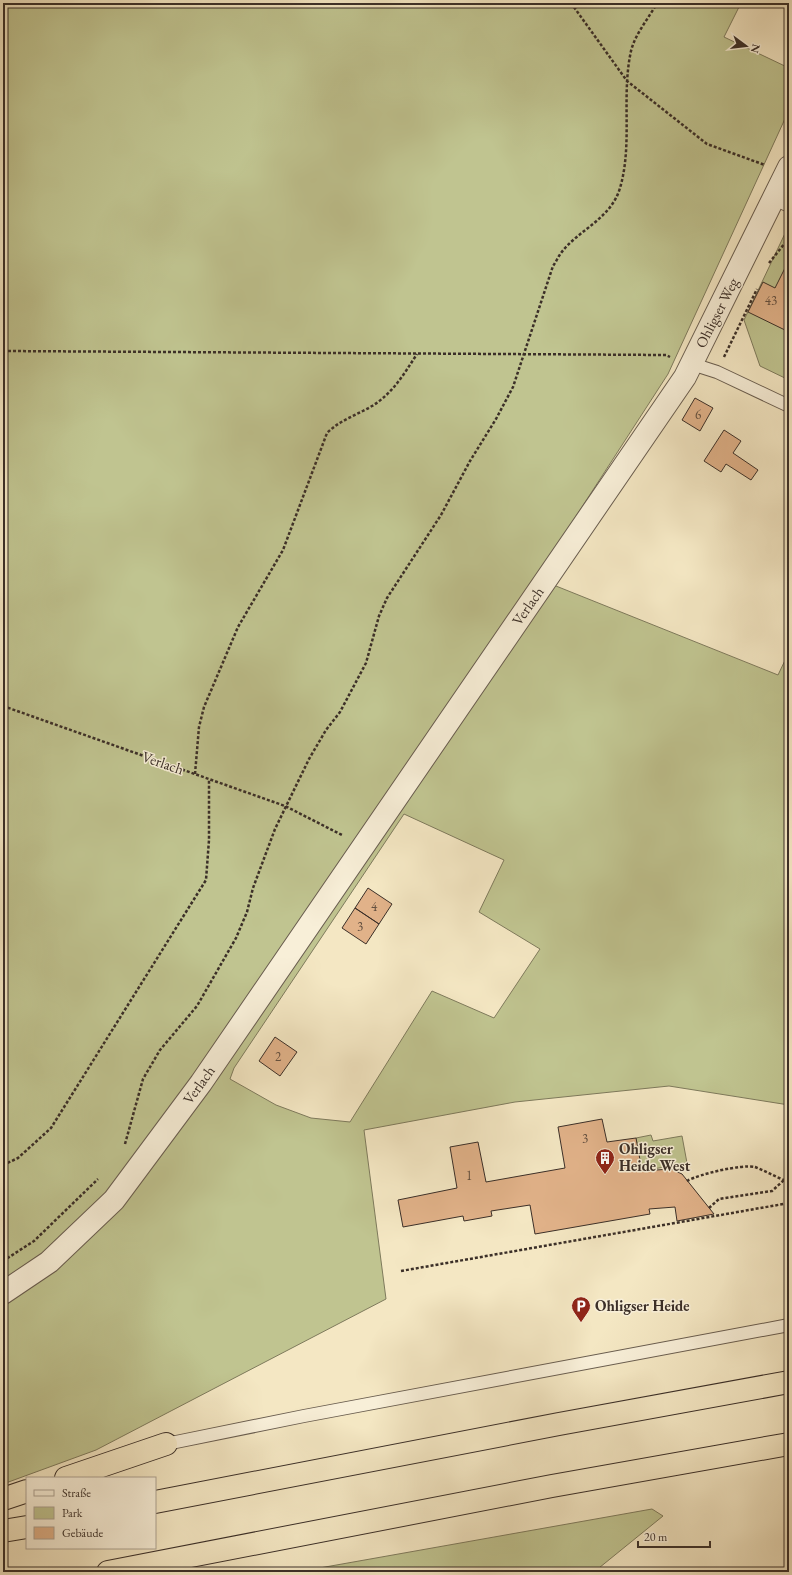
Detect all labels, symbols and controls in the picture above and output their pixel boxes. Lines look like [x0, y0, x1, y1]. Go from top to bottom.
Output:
north arrow [726, 26, 766, 66]
text: N [748, 42, 764, 55]
street label: Ohligser Weg [691, 274, 743, 351]
house number: 43 [765, 292, 777, 309]
house number: 6 [695, 406, 701, 423]
street label: Verlach [508, 582, 548, 629]
street label: Verlach [140, 747, 187, 779]
house number: 4 [371, 898, 378, 915]
house number: 3 [357, 918, 363, 935]
house number: 2 [275, 1048, 282, 1065]
street label: Verlach [178, 1062, 219, 1108]
house number: 3 [582, 1130, 588, 1147]
place label: Ohligser Heide West [619, 1139, 691, 1175]
building icon: Ohligser Heide West [594, 1147, 616, 1175]
house number: 1 [466, 1167, 472, 1184]
parking icon: Ohligser Heide [570, 1295, 592, 1323]
place label: Ohligser Heide [595, 1296, 689, 1315]
legend [26, 1477, 156, 1549]
text: Straße [62, 1485, 91, 1501]
text: Park [62, 1505, 83, 1521]
scale bar [638, 1523, 710, 1549]
text: Gebäude [62, 1525, 104, 1541]
text: 20 m [644, 1529, 668, 1545]

